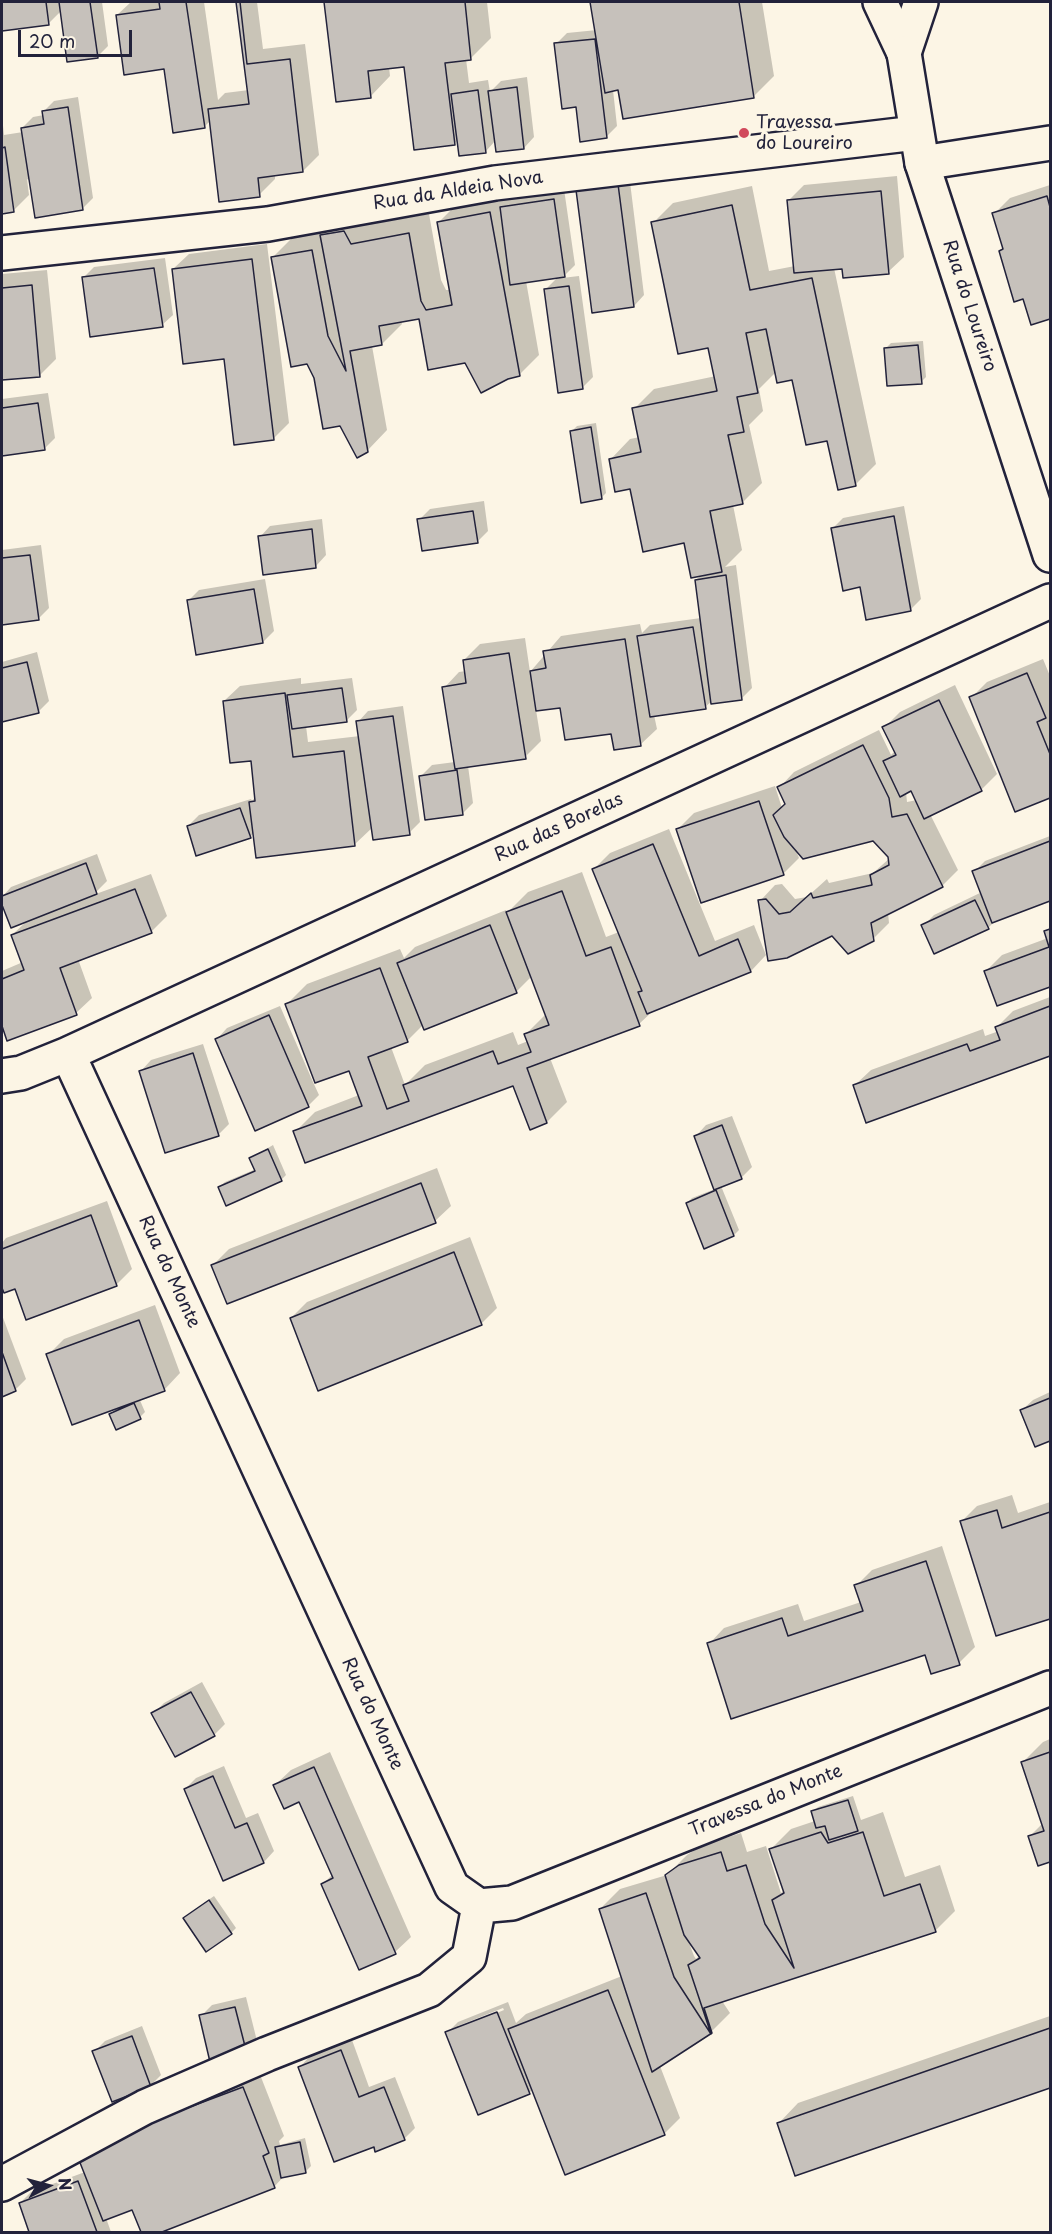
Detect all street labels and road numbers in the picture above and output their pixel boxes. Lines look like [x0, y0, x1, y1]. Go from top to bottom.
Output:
street label: Rua da Aldeia Nova [372, 167, 544, 215]
street label: Rua do Loureiro [938, 237, 1000, 375]
street label: Rua das Borelas [491, 789, 627, 867]
street label: Rua do Monte [134, 1212, 204, 1332]
street label: Rua do Monte [337, 1654, 407, 1774]
street label: Travessa do Monte [686, 1760, 846, 1842]

